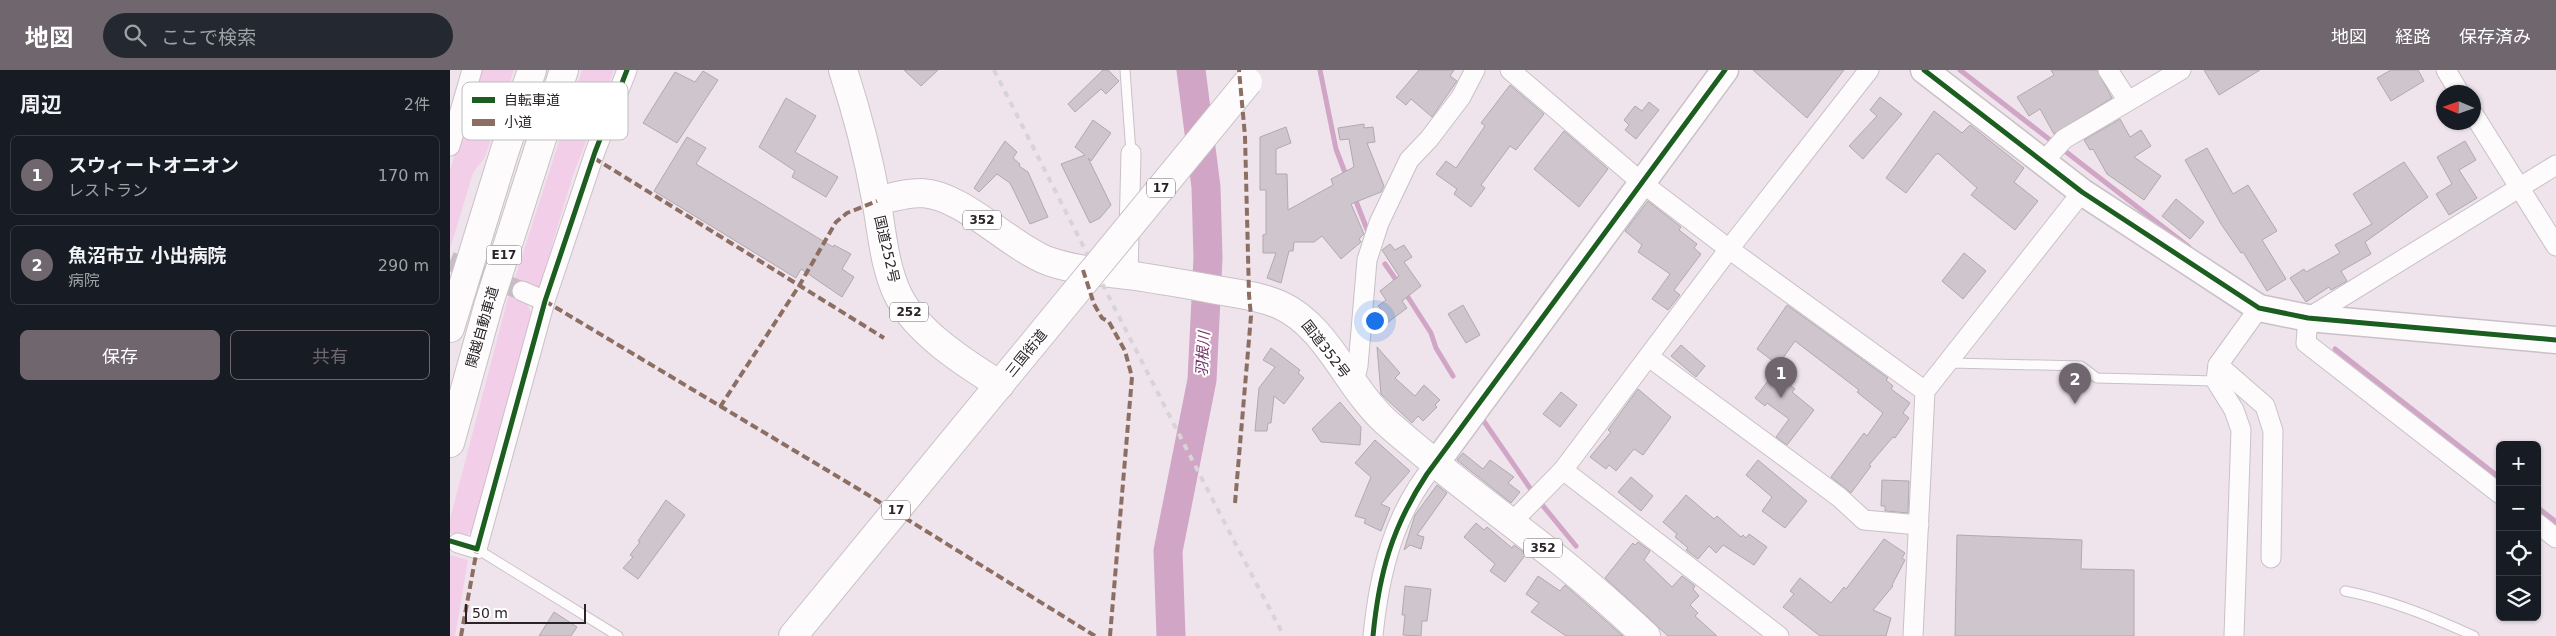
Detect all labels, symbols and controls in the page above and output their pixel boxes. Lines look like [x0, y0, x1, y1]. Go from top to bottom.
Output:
search box [103, 13, 453, 58]
icon: search [121, 21, 149, 49]
text: 地図 [25, 24, 73, 52]
text: ここで検索 [161, 26, 256, 48]
text: 地図 [2331, 26, 2367, 47]
text: 経路 [2395, 26, 2431, 47]
text: 保存済み [2459, 26, 2531, 47]
legend [462, 82, 628, 140]
north arrow [2436, 85, 2481, 130]
text: 自転車道 [504, 92, 560, 108]
text: 周辺 [20, 93, 62, 117]
text: 2件 [404, 95, 430, 114]
text: 小道 [504, 114, 532, 130]
text: スウィートオニオン [68, 154, 239, 176]
text: 1 [31, 166, 43, 185]
text: 170 m [378, 166, 429, 185]
road number: 17 [1147, 179, 1175, 198]
text: レストラン [68, 181, 148, 200]
road number: 352 [963, 210, 1001, 230]
street label: 国道252号 [871, 214, 903, 284]
text: 魚沼市立 小出病院 [68, 244, 227, 266]
road number: E17 [486, 246, 522, 264]
text: 2 [31, 256, 43, 275]
text: 290 m [378, 256, 429, 275]
text: 病院 [68, 271, 100, 290]
street label: 関越自動車道 [463, 284, 501, 370]
road number: 252 [890, 302, 928, 322]
your location [1362, 308, 1388, 334]
street label: 国道352号 [1299, 317, 1353, 381]
street label: 三国街道 [1002, 326, 1050, 380]
water label: 羽根川 [1193, 329, 1213, 377]
button: 保存 [20, 330, 220, 380]
button: 共有 [230, 330, 430, 380]
pin: 1 [1765, 357, 1797, 398]
pin: 2 [2059, 363, 2091, 404]
map controls [2496, 441, 2541, 621]
button: + [2496, 441, 2541, 486]
button: − [2496, 486, 2541, 531]
road number: 17 [882, 500, 910, 520]
button: locate [2496, 531, 2541, 576]
road number: 352 [1524, 538, 1562, 558]
button: layers [2496, 576, 2541, 621]
scale bar [465, 601, 586, 624]
text: 50 m [472, 605, 508, 621]

